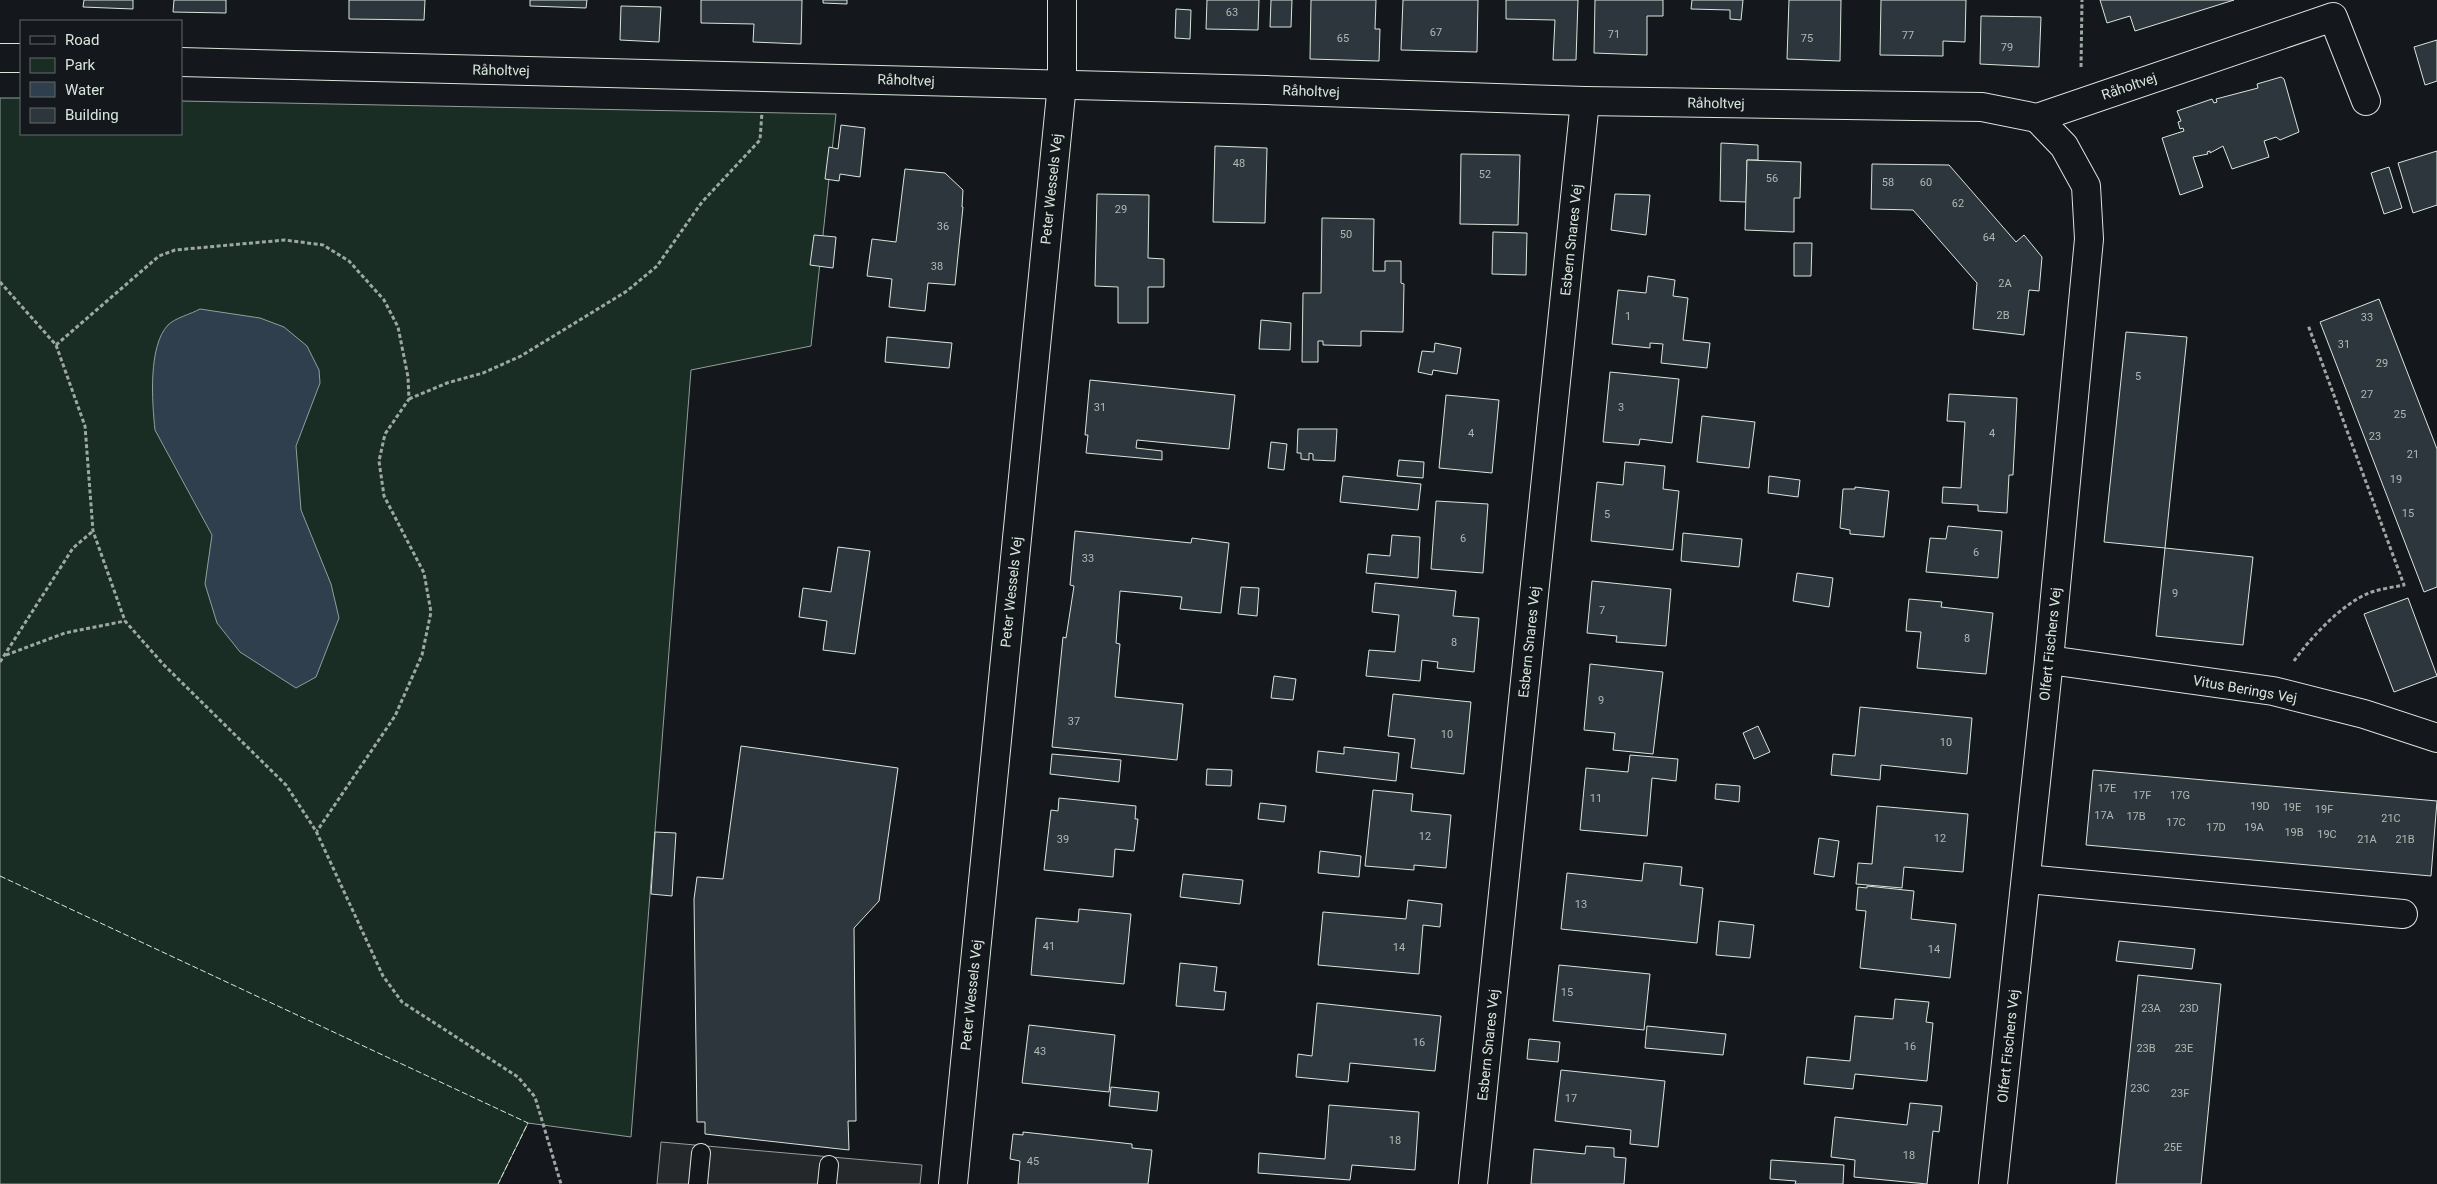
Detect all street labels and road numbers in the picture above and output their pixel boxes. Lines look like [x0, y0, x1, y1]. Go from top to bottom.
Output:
street label: Råholtvej [472, 62, 530, 78]
street label: Råholtvej [2099, 69, 2159, 103]
street label: Råholtvej [877, 71, 935, 89]
street label: Råholtvej [1282, 82, 1340, 100]
street label: Råholtvej [1687, 95, 1745, 111]
street label: Peter Wessels Vej [1037, 133, 1065, 245]
street label: Esbern Snares Vej [1557, 183, 1585, 297]
street label: Peter Wessels Vej [997, 536, 1025, 648]
street label: Esbern Snares Vej [1515, 585, 1543, 699]
street label: Olfert Fischers Vej [2036, 586, 2064, 702]
street label: Vitus Berings Vej [2192, 672, 2298, 706]
street label: Peter Wessels Vej [957, 939, 985, 1051]
street label: Esbern Snares Vej [1474, 988, 1502, 1102]
street label: Olfert Fischers Vej [1994, 988, 2022, 1104]

